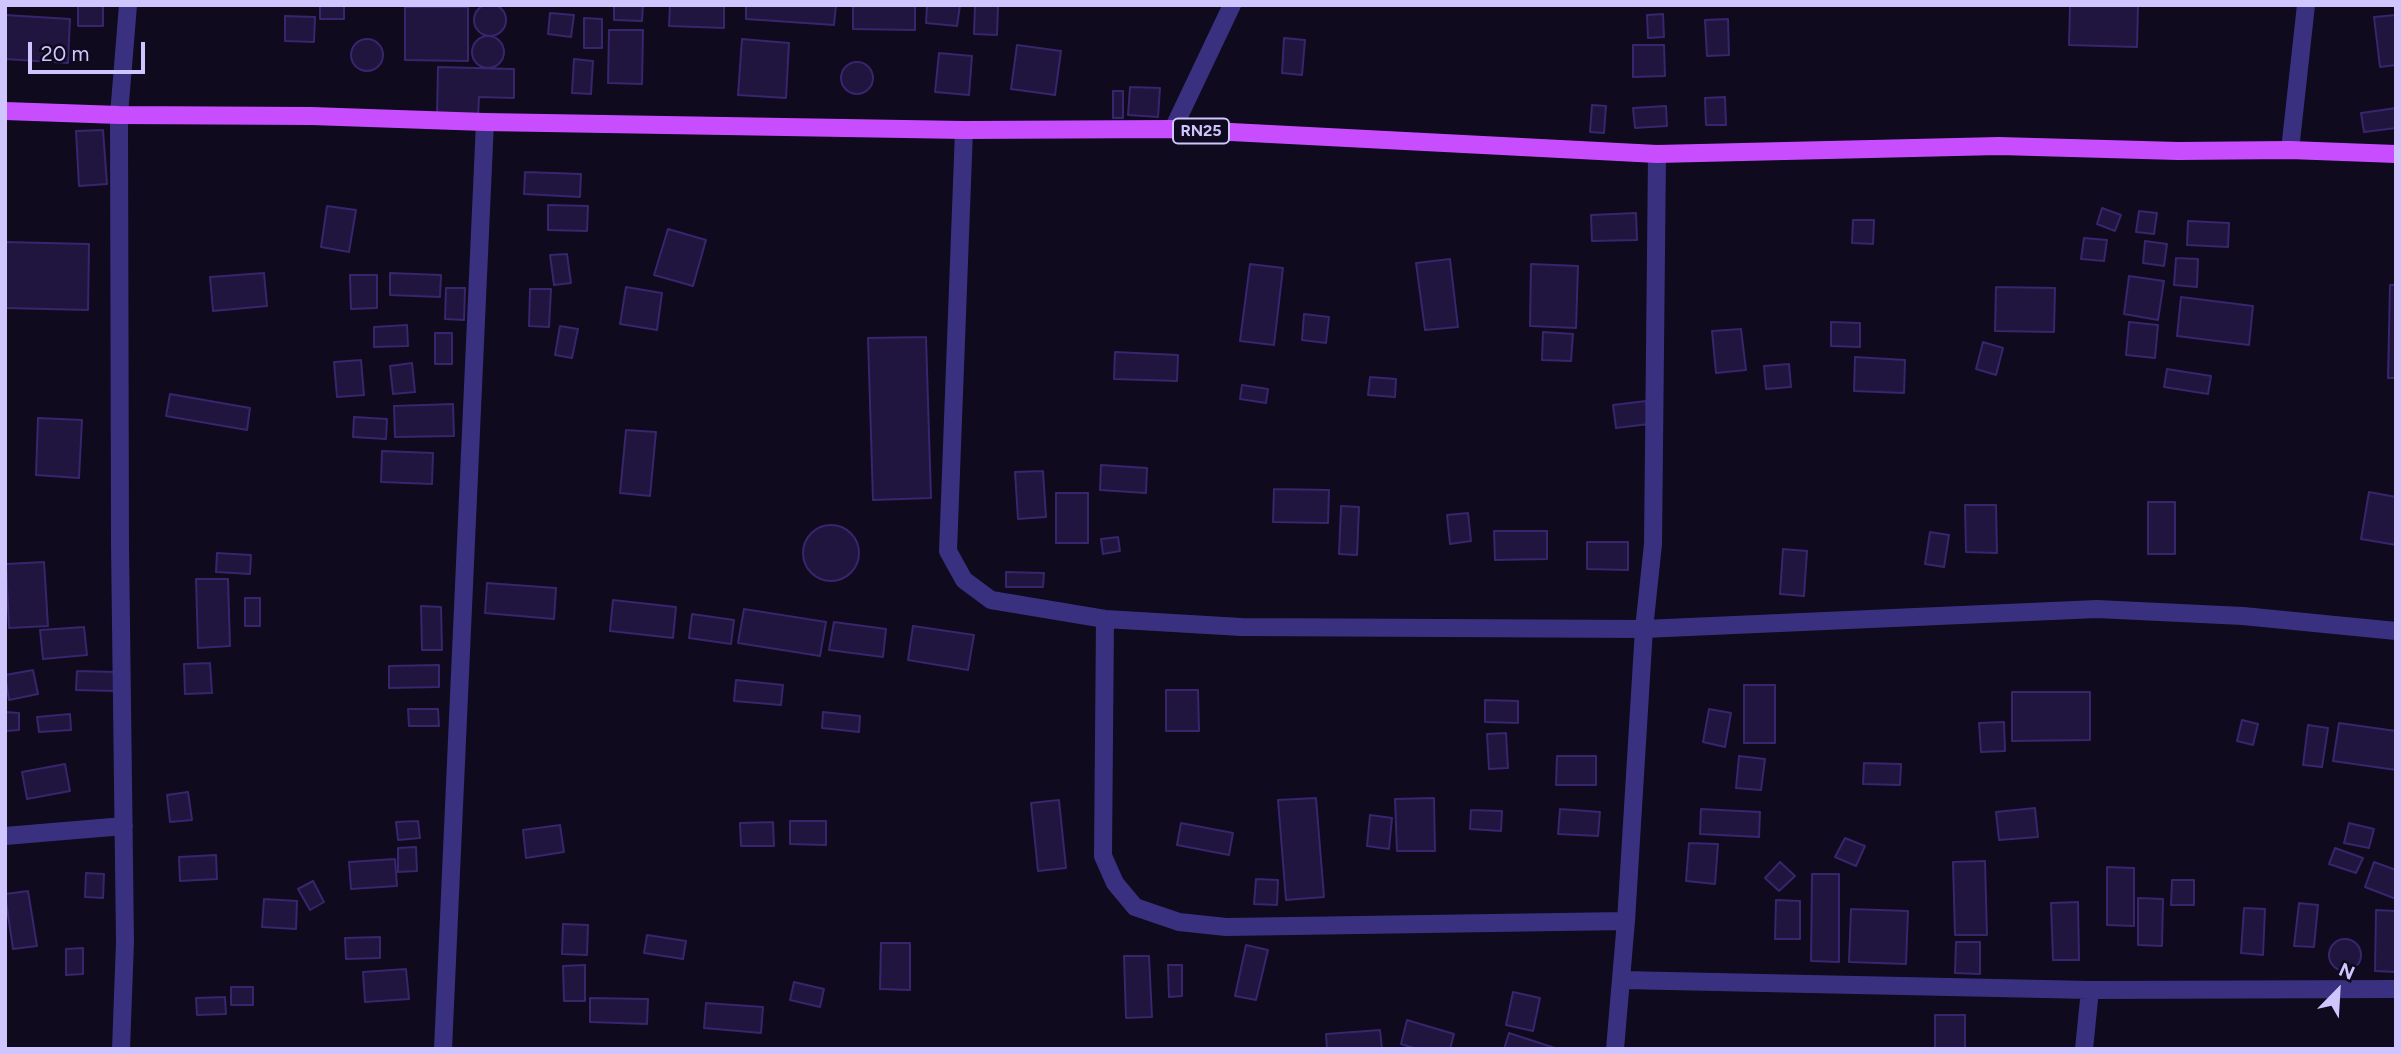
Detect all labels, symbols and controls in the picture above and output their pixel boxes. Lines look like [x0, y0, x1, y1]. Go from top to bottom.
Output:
scale bar [32, 28, 149, 72]
text: 20 m [41, 41, 89, 66]
road number: RN25 [1173, 119, 1229, 144]
north arrow [2303, 956, 2373, 1026]
text: N [2335, 958, 2358, 985]

